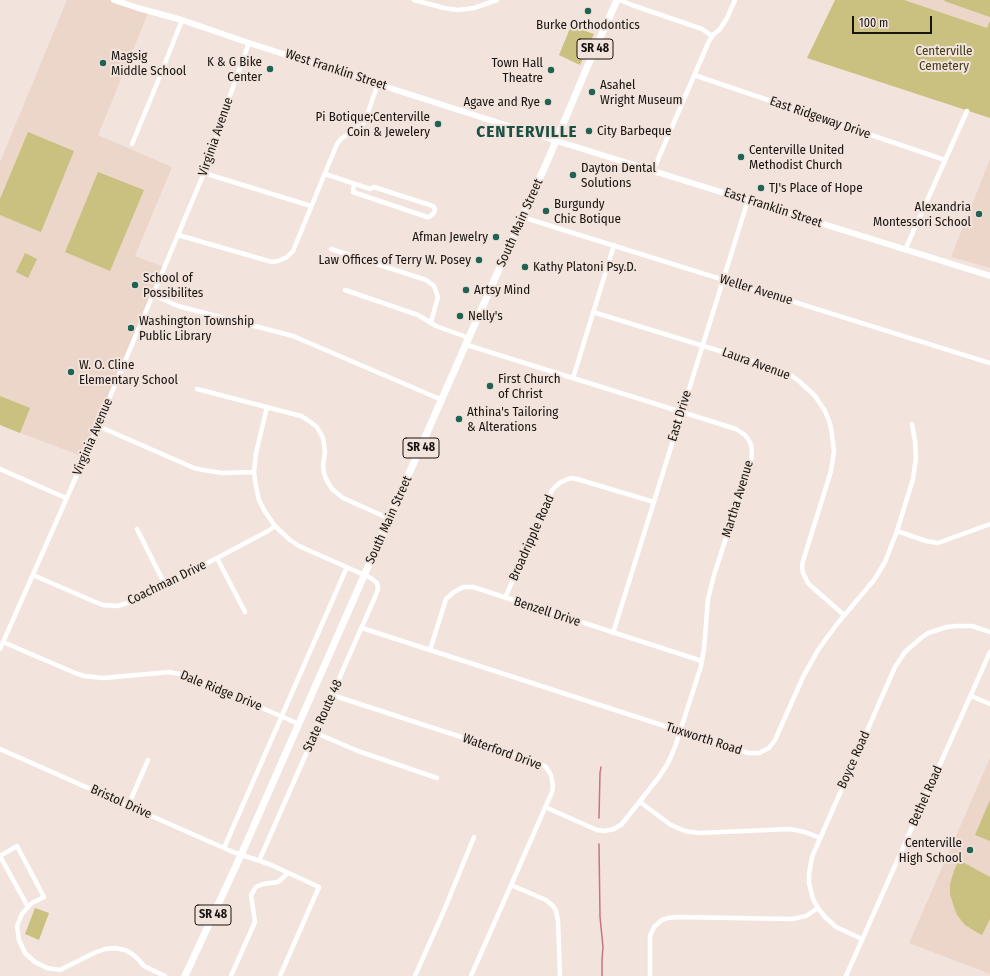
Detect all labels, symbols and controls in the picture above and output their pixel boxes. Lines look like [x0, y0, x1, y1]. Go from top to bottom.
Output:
marker: Burke Orthodontics [583, 6, 593, 16]
scale bar [854, 8, 934, 34]
text: 100 m [859, 16, 888, 30]
place label: Burke Orthodontics [536, 17, 640, 33]
road number: SR 48 [577, 39, 613, 59]
park label: Centerville Cemetery [916, 43, 972, 74]
street label: West Franklin Street [283, 46, 389, 94]
place label: Magsig Middle School [111, 48, 186, 79]
place label: K & G Bike Center [207, 54, 262, 85]
place label: Town Hall Theatre [491, 55, 543, 86]
marker: Magsig Middle School [98, 58, 108, 68]
marker: K & G Bike Center [265, 64, 275, 74]
marker: Town Hall Theatre [546, 65, 556, 75]
place label: Asahel Wright Museum [600, 77, 683, 108]
marker: Asahel Wright Museum [587, 87, 597, 97]
street label: East Ridgeway Drive [768, 93, 872, 143]
place label: Agave and Rye [463, 94, 540, 110]
street label: Virginia Avenue [195, 96, 237, 178]
marker: Agave and Rye [543, 97, 553, 107]
place label: Pi Botique;Centerville Coin & Jewelery [316, 109, 430, 140]
marker: Pi Botique;Centerville Coin & Jewelery [433, 119, 443, 129]
district label: CENTERVILLE [476, 122, 578, 142]
place label: City Barbeque [597, 123, 671, 139]
marker: City Barbeque [584, 126, 594, 136]
place label: Centerville United Methodist Church [749, 142, 844, 173]
marker: Centerville United Methodist Church [736, 152, 746, 162]
place label: Dayton Dental Solutions [581, 160, 656, 191]
marker: Dayton Dental Solutions [568, 170, 578, 180]
street label: South Main Street [494, 176, 546, 270]
place label: TJ's Place of Hope [769, 180, 863, 196]
marker: TJ's Place of Hope [756, 183, 766, 193]
street label: East Franklin Street [722, 185, 824, 231]
place label: Burgundy Chic Botique [554, 196, 621, 227]
place label: Alexandria Montessori School [873, 199, 971, 230]
marker: Burgundy Chic Botique [541, 206, 551, 216]
marker: Alexandria Montessori School [974, 209, 984, 219]
place label: Afman Jewelry [412, 229, 488, 245]
marker: Afman Jewelry [491, 232, 501, 242]
place label: Law Offices of Terry W. Posey [319, 252, 471, 268]
marker: Law Offices of Terry W. Posey [474, 255, 484, 265]
place label: Kathy Platoni Psy.D. [533, 259, 636, 275]
marker: Kathy Platoni Psy.D. [520, 262, 530, 272]
place label: School of Possibilites [143, 270, 203, 301]
street label: Weller Avenue [717, 271, 795, 309]
marker: School of Possibilites [130, 280, 140, 290]
place label: Artsy Mind [474, 282, 530, 298]
marker: Artsy Mind [461, 285, 471, 295]
place label: Nelly's [468, 308, 503, 324]
marker: Nelly's [455, 311, 465, 321]
place label: Washington Township Public Library [139, 313, 254, 344]
marker: Washington Township Public Library [126, 323, 136, 333]
street label: Laura Avenue [720, 344, 792, 384]
place label: W. O. Cline Elementary School [79, 357, 178, 388]
marker: W. O. Cline Elementary School [66, 367, 76, 377]
place label: First Church of Christ [498, 371, 560, 402]
marker: First Church of Christ [485, 381, 495, 391]
street label: East Drive [665, 389, 695, 443]
street label: Virginia Avenue [70, 396, 116, 478]
place label: Athina's Tailoring & Alterations [467, 404, 558, 435]
marker: Athina's Tailoring & Alterations [454, 414, 464, 424]
road number: SR 48 [403, 438, 439, 458]
street label: Martha Avenue [719, 459, 757, 539]
street label: South Main Street [363, 473, 415, 567]
street label: Broadripple Road [506, 492, 558, 584]
street label: Coachman Drive [125, 557, 209, 609]
street label: Benzell Drive [512, 594, 582, 630]
street label: Dale Ridge Drive [178, 668, 264, 714]
street label: State Route 48 [300, 677, 346, 755]
street label: Tuxworth Road [664, 719, 744, 759]
street label: Boyce Road [834, 729, 874, 791]
street label: Waterford Drive [460, 730, 544, 774]
street label: Bethel Road [906, 763, 946, 829]
street label: Bristol Drive [88, 782, 154, 822]
place label: Centerville High School [899, 835, 962, 866]
marker: Centerville High School [965, 845, 975, 855]
road number: SR 48 [195, 905, 231, 925]

